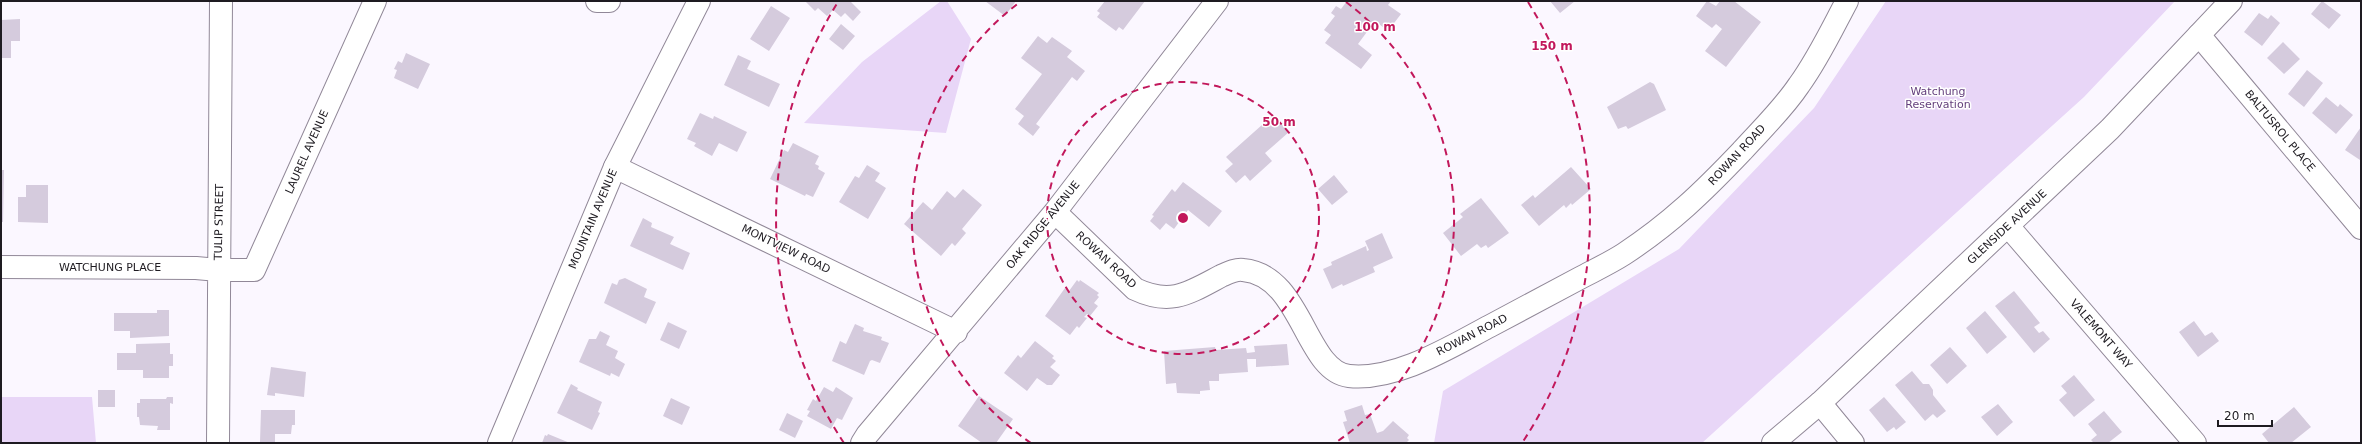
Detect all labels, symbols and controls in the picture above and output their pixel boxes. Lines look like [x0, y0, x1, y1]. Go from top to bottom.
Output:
text: 100 m [1354, 20, 1396, 34]
text: 150 m [1531, 39, 1573, 53]
park label: Watchung Reservation [1905, 85, 1971, 111]
street label: BALTUSROL PLACE [2242, 88, 2318, 174]
street label: LAUREL AVENUE [283, 108, 331, 196]
text: 50 m [1262, 115, 1296, 129]
street label: ROWAN ROAD [1706, 122, 1768, 188]
street label: MOUNTAIN AVENUE [566, 167, 620, 271]
street label: OAK RIDGE AVENUE [1003, 178, 1083, 272]
street label: TULIP STREET [212, 183, 226, 261]
street label: GLENSIDE AVENUE [1965, 187, 2049, 267]
centre of rings [1176, 211, 1190, 225]
street label: MONTVIEW ROAD [739, 222, 833, 276]
street label: ROWAN ROAD [1073, 229, 1139, 291]
street label: WATCHUNG PLACE [59, 261, 161, 274]
street label: VALEMONT WAY [2067, 297, 2135, 372]
street label: ROWAN ROAD [1434, 312, 1510, 358]
scale bar [2218, 402, 2272, 428]
text: 20 m [2224, 409, 2255, 423]

